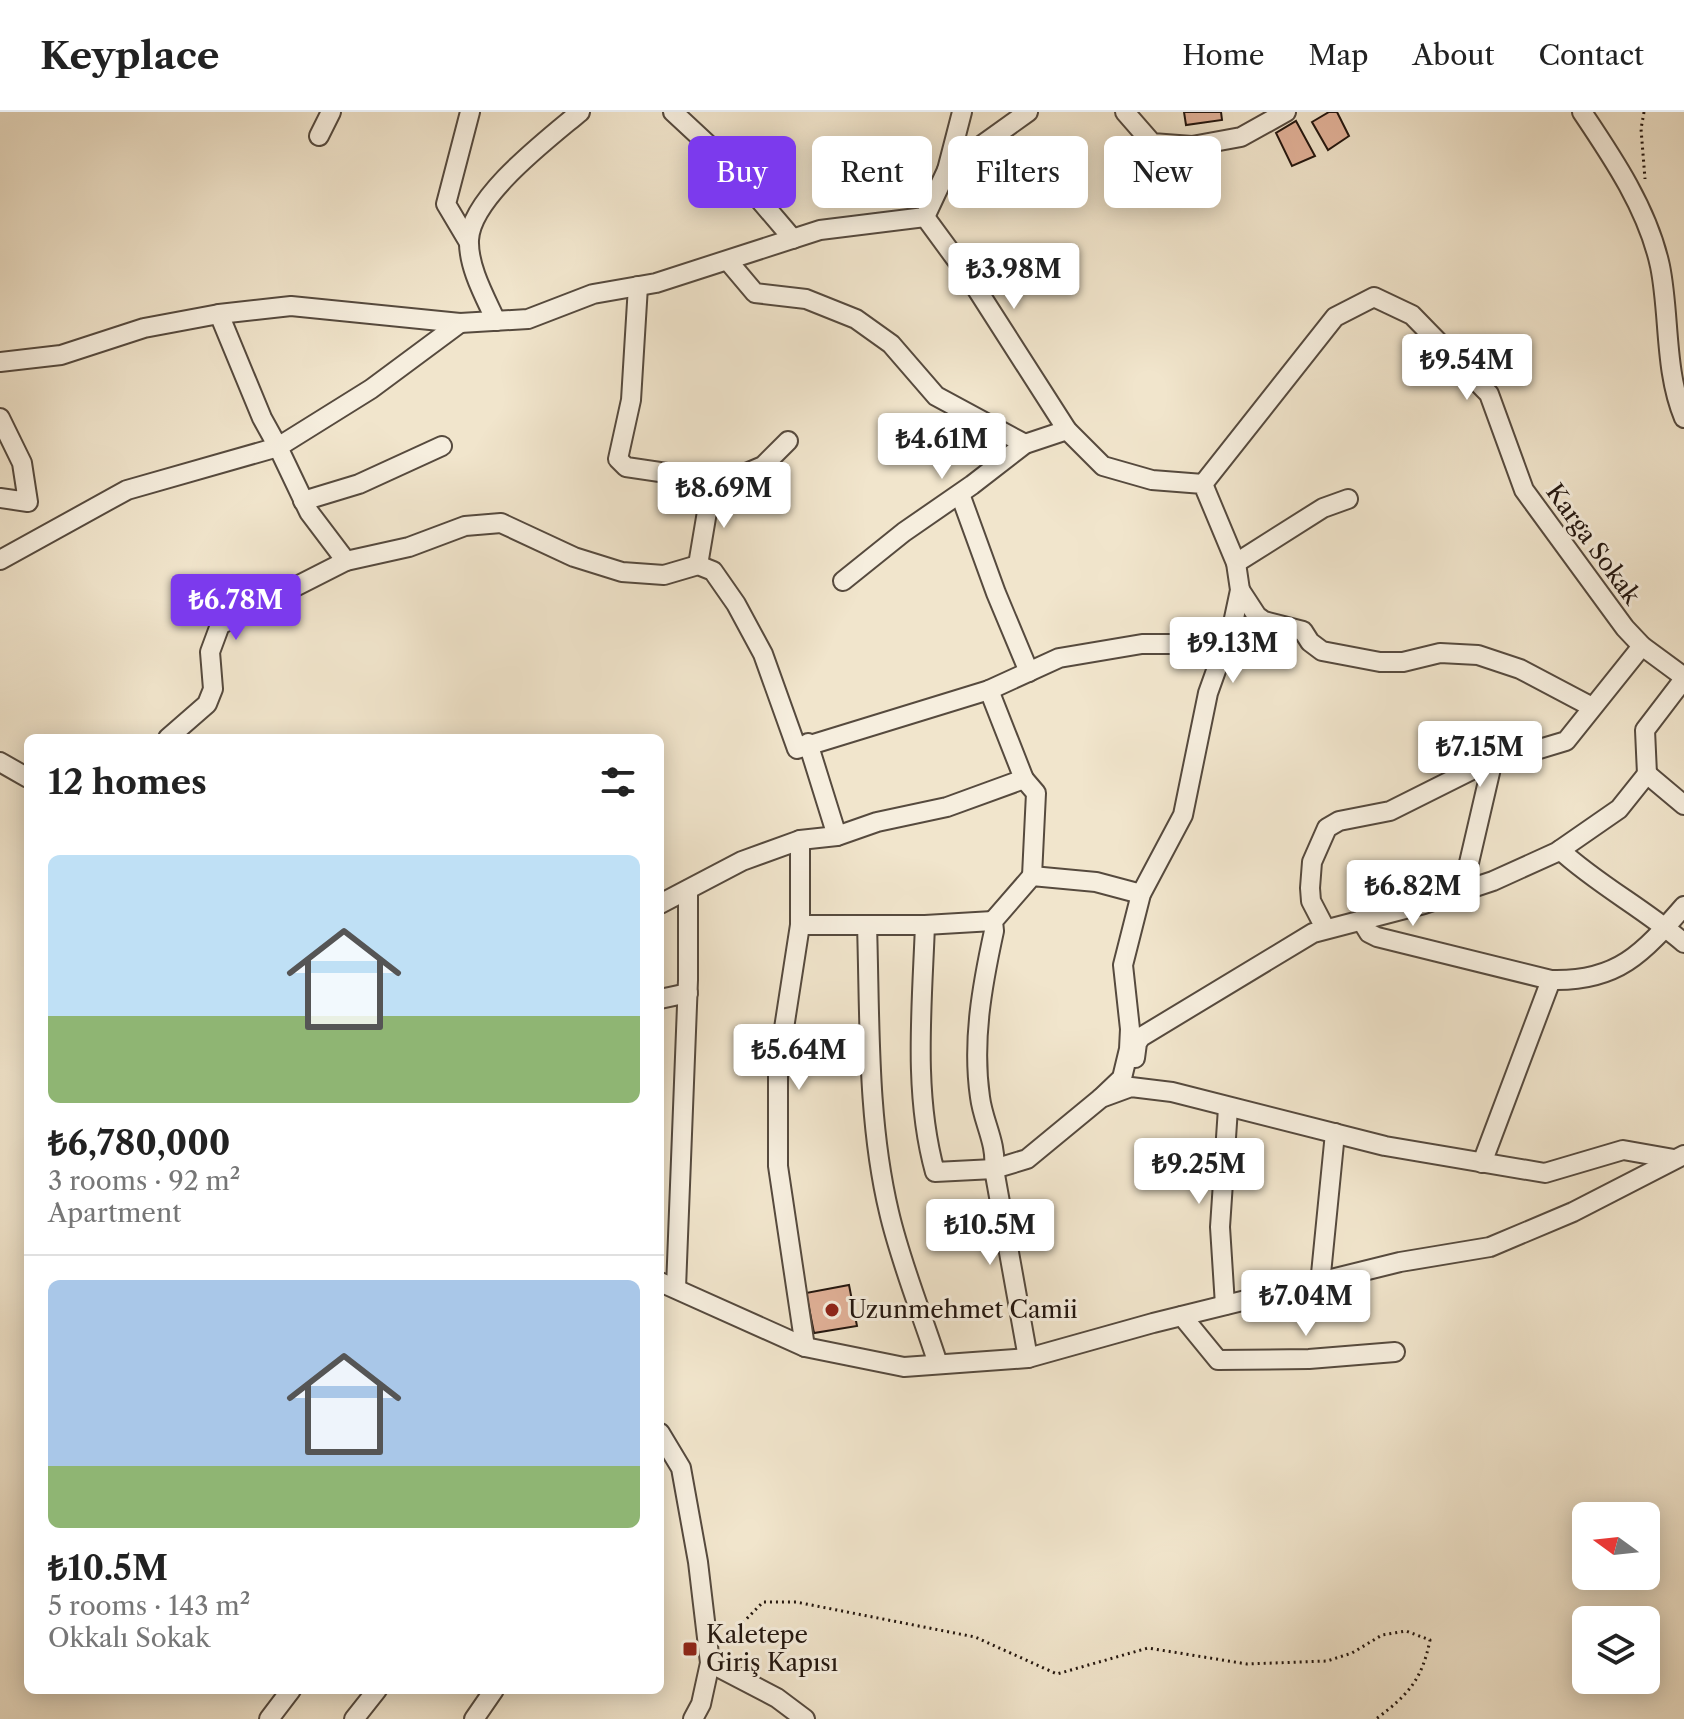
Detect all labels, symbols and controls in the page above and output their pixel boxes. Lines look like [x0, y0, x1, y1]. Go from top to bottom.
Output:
text: Keyplace [40, 32, 219, 79]
text: Home [1182, 38, 1264, 72]
text: Map [1308, 38, 1368, 72]
text: About [1412, 38, 1494, 72]
text: Contact [1538, 38, 1644, 72]
chip: Buy [688, 136, 796, 208]
chip: Rent [812, 136, 932, 208]
chip: Filters [948, 136, 1088, 208]
chip: New [1104, 136, 1221, 208]
pin: ₺3.98M [949, 243, 1079, 311]
text: ₺3.98M [966, 253, 1062, 285]
pin: ₺9.54M [1402, 334, 1532, 402]
text: ₺9.54M [1420, 344, 1514, 376]
pin: ₺4.61M [877, 413, 1007, 481]
text: ₺4.61M [896, 423, 988, 455]
pin: ₺8.69M [659, 462, 789, 530]
text: ₺8.69M [676, 472, 772, 504]
street label: Karga Sokak [1540, 478, 1647, 610]
pin: ₺6.78M [171, 574, 301, 642]
text: ₺6.78M [189, 584, 283, 616]
pin: ₺9.13M [1168, 617, 1298, 685]
text: ₺9.13M [1188, 627, 1278, 659]
pin: ₺7.15M [1415, 721, 1545, 789]
text: ₺7.15M [1436, 731, 1524, 763]
icon: filters [596, 760, 640, 804]
text: 12 homes [48, 761, 207, 803]
pin: ₺6.82M [1348, 860, 1478, 928]
text: ₺6.82M [1365, 870, 1461, 902]
icon: home [272, 907, 416, 1051]
pin: ₺5.64M [734, 1024, 864, 1092]
text: ₺5.64M [752, 1034, 846, 1066]
text: ₺6,780,000 [48, 1122, 231, 1164]
pin: ₺9.25M [1134, 1138, 1264, 1206]
text: ₺9.25M [1152, 1148, 1246, 1180]
text: 3 rooms · 92 m² [48, 1165, 240, 1197]
text: Apartment [48, 1197, 181, 1229]
pin: ₺10.5M [925, 1199, 1055, 1267]
text: ₺10.5M [944, 1209, 1036, 1241]
pin: ₺7.04M [1241, 1270, 1371, 1338]
text: ₺7.04M [1259, 1280, 1353, 1312]
place label: Uzunmehmet Camii [848, 1295, 1078, 1324]
marker: Uzunmehmet Camii [823, 1301, 841, 1319]
icon: home [272, 1332, 416, 1476]
north arrow [1572, 1502, 1660, 1590]
map controls [1572, 1502, 1660, 1694]
text: ₺10.5M [48, 1547, 168, 1589]
text: 5 rooms · 143 m² [48, 1590, 250, 1622]
button: layers [1572, 1606, 1660, 1694]
place label: Kaletepe Giriş Kapısı [706, 1620, 838, 1677]
text: Okkalı Sokak [48, 1622, 210, 1654]
marker: Kaletepe Giriş Kapısı [681, 1640, 699, 1658]

